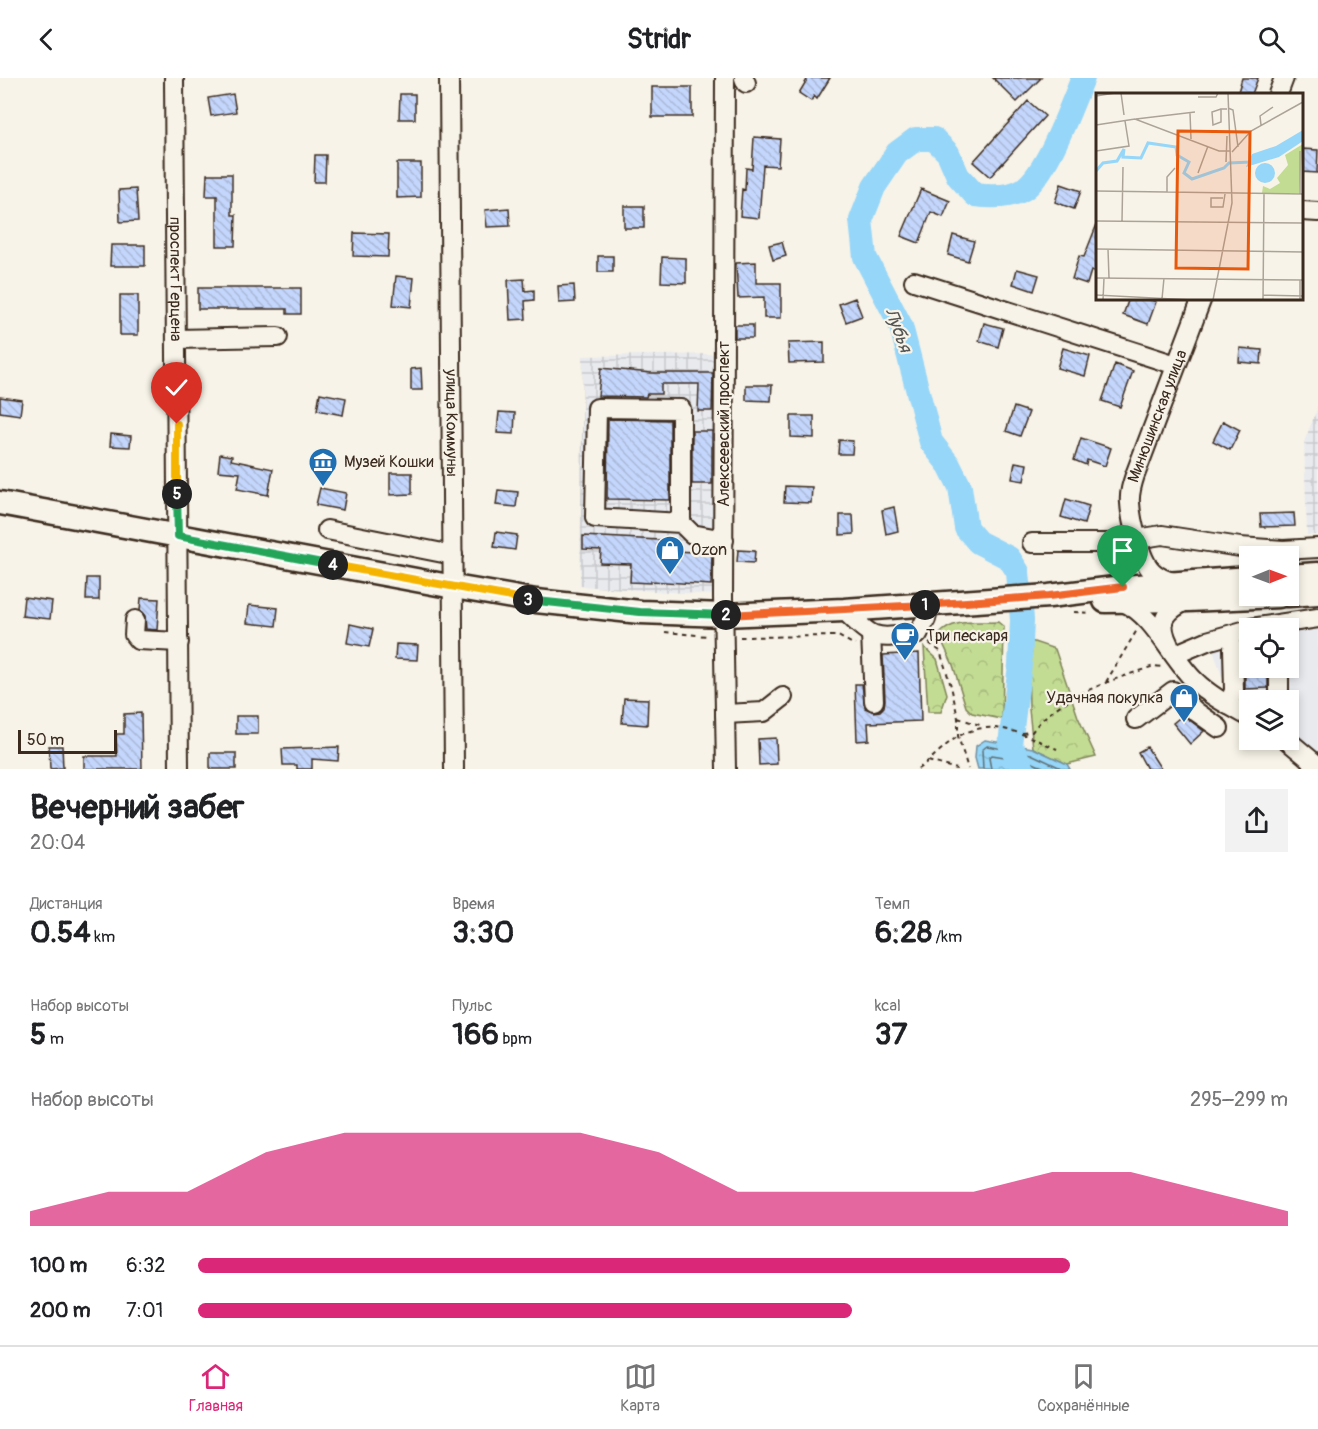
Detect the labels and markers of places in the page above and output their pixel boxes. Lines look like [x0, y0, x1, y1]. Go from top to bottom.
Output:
pin [151, 362, 202, 424]
museum icon: Музей Кошки [307, 446, 339, 488]
place label: Музей Кошки [344, 452, 434, 472]
pin: 5 [162, 479, 192, 509]
pin [1097, 525, 1148, 587]
shop icon: Ozon [654, 534, 686, 576]
place label: Ozon [691, 540, 727, 560]
pin: 4 [318, 550, 348, 580]
pin: 3 [513, 585, 543, 615]
pin: 1 [910, 590, 940, 620]
pin: 2 [711, 600, 741, 630]
cafe icon: Три пескаря [889, 620, 921, 662]
place label: Три пескаря [926, 626, 1008, 646]
shop icon: Удачная покупка [1168, 682, 1200, 724]
place label: Удачная покупка [1046, 688, 1163, 708]

